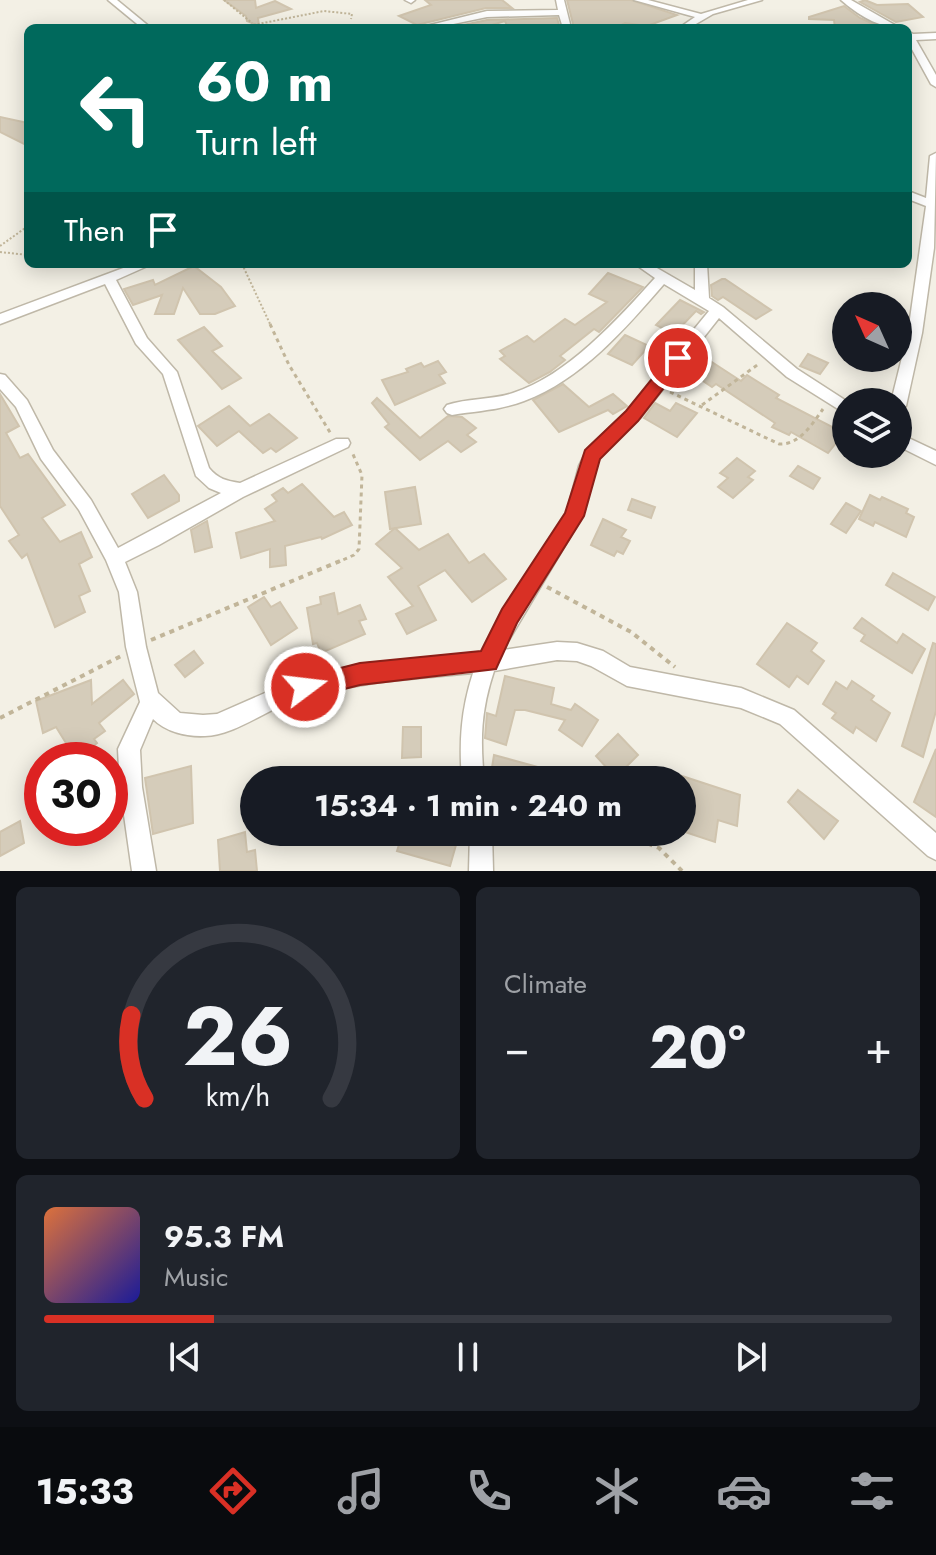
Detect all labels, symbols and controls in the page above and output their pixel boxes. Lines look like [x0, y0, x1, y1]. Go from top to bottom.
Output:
text: 60 m [196, 41, 333, 122]
icon: left [64, 56, 168, 160]
text: Turn left [196, 116, 317, 168]
icon: arrive [141, 208, 185, 252]
text: Then [64, 209, 125, 252]
north arrow [832, 292, 912, 372]
map controls [832, 292, 912, 468]
pin [644, 324, 712, 392]
icon: arrive [656, 336, 700, 380]
button: layers [832, 388, 912, 468]
position arrow [263, 645, 347, 729]
speed limit sign: 30 [24, 742, 128, 846]
text: 15:34 · 1 min · 240 m [314, 784, 622, 827]
text: Climate [504, 965, 587, 1003]
text: 26 [183, 976, 293, 1096]
text: 20° [649, 1004, 746, 1091]
text: − [504, 1016, 530, 1080]
text: + [865, 1016, 892, 1080]
text: km/h [206, 1075, 270, 1117]
text: 95.3 FM [164, 1215, 284, 1258]
text: Music [164, 1258, 228, 1296]
icon: previous [163, 1335, 207, 1379]
icon: pause [446, 1335, 490, 1379]
icon: next [729, 1335, 773, 1379]
icon: directions [205, 1463, 261, 1519]
icon: music [333, 1463, 389, 1519]
icon: phone [461, 1463, 517, 1519]
icon: climate [589, 1463, 645, 1519]
icon: car [716, 1463, 772, 1519]
icon: filters [844, 1463, 900, 1519]
text: 15:33 [36, 1465, 134, 1517]

